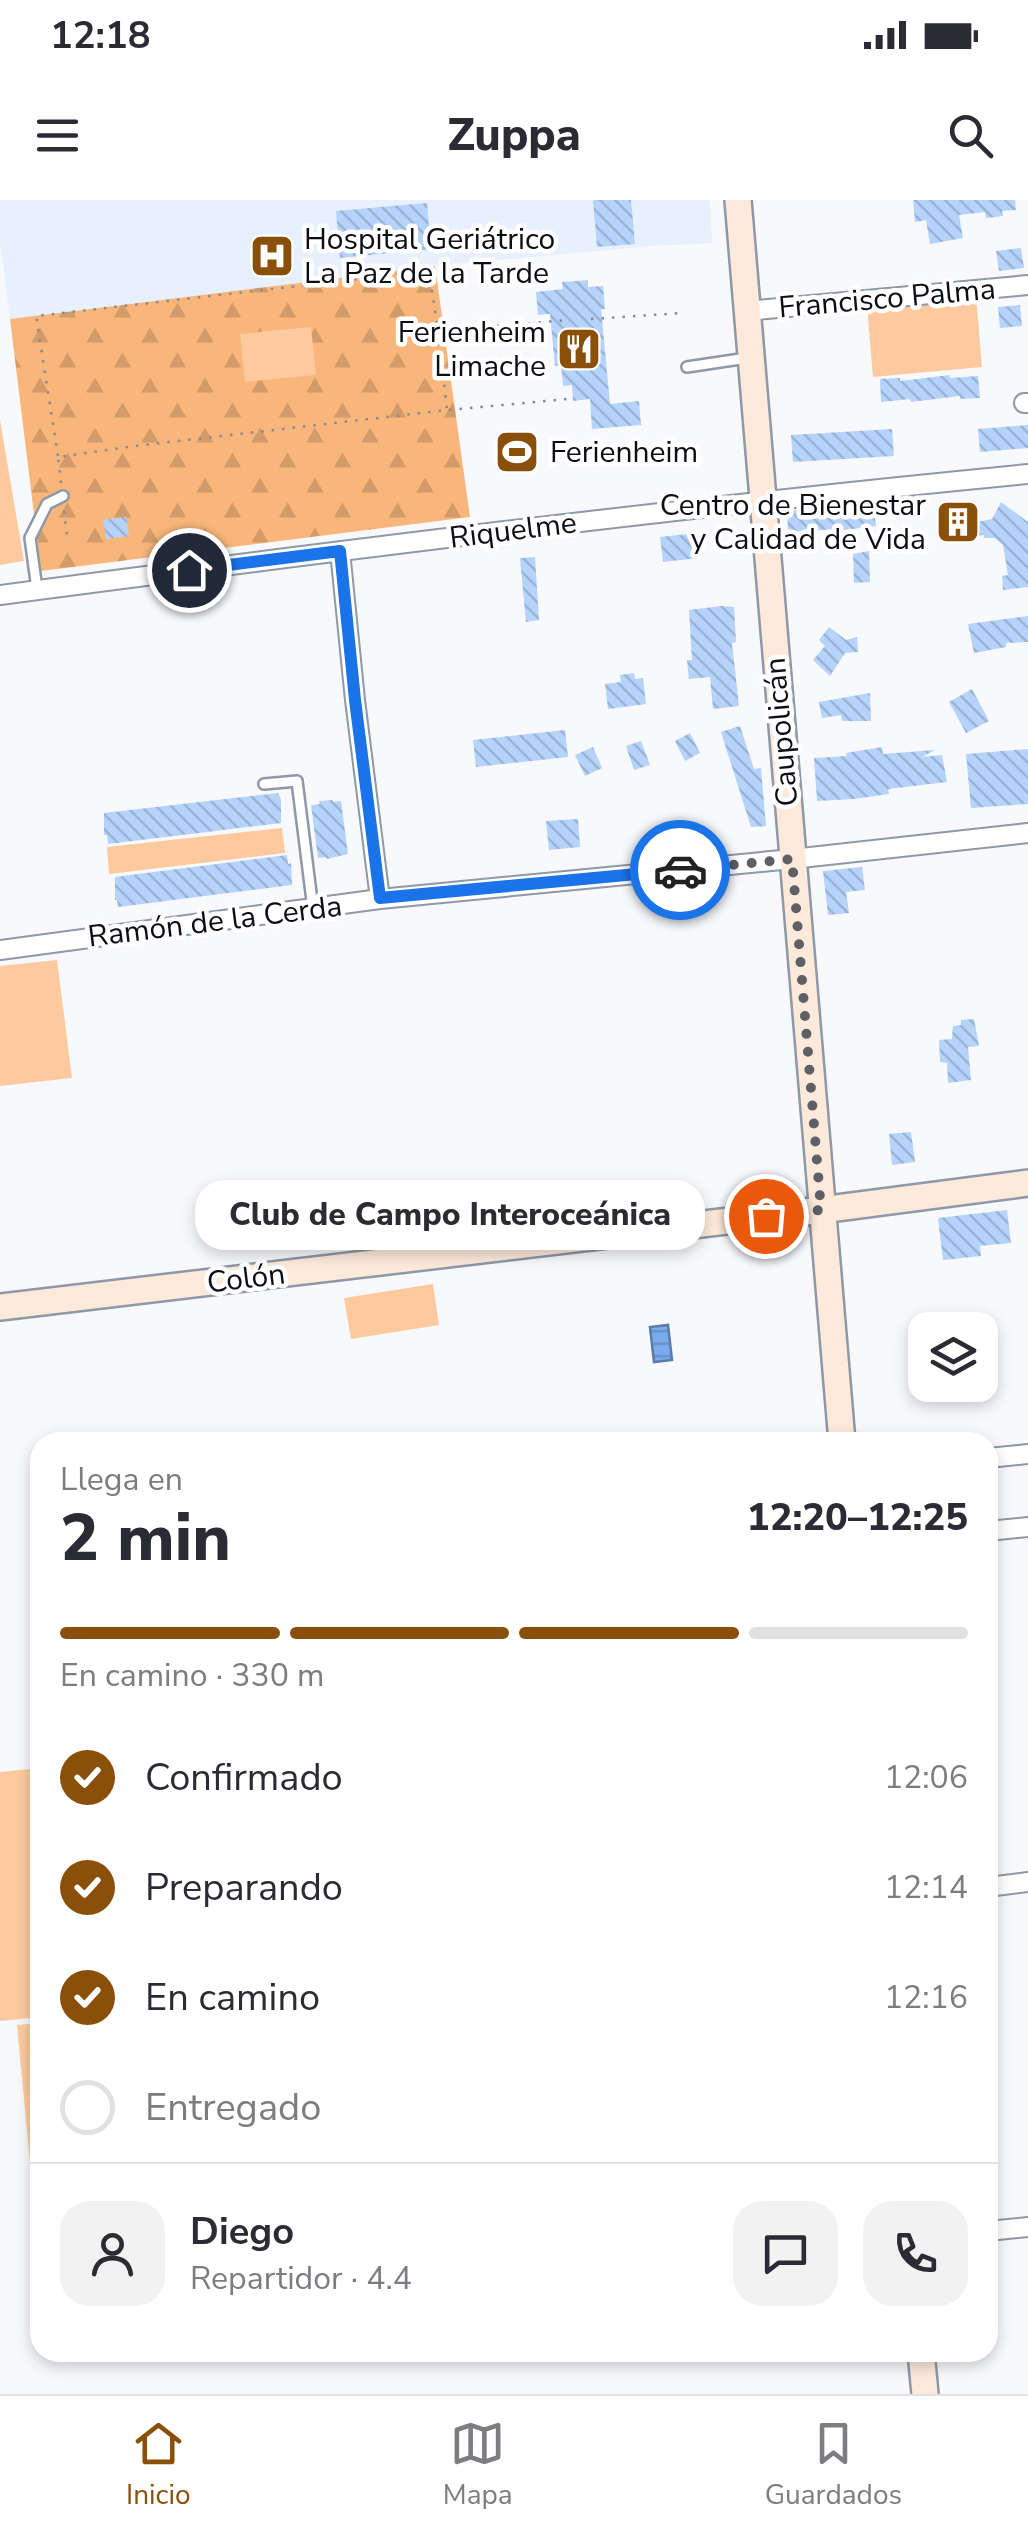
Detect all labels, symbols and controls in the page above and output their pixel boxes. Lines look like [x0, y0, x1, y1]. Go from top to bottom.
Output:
text: 12:18 [50, 10, 151, 61]
text: Zuppa [447, 105, 581, 166]
icon: menu [30, 108, 85, 163]
icon: search [943, 108, 998, 163]
place label: Hospital Geriátrico La Paz de la Tarde [304, 219, 555, 294]
hospital icon: Hospital Geriátrico La Paz de la Tarde [249, 233, 295, 279]
street label: Francisco Palma [777, 269, 997, 328]
place label: Ferienheim Limache [398, 312, 546, 387]
restaurant icon: Ferienheim Limache [556, 326, 602, 372]
sports icon: Ferienheim [494, 429, 540, 475]
place label: Ferienheim [550, 432, 698, 473]
place label: Centro de Bienestar y Calidad de Vida [660, 485, 926, 560]
building icon: Centro de Bienestar y Calidad de Vida [935, 499, 981, 545]
street label: Riquelme [447, 502, 579, 559]
pin [147, 528, 232, 613]
icon: home [162, 543, 217, 598]
street label: Caupolicán [755, 656, 808, 808]
courier [630, 820, 730, 920]
icon: car [653, 843, 708, 898]
street label: Ramón de la Cerda [86, 886, 344, 957]
pin [724, 1174, 809, 1259]
callout: Club de Campo Interoceánica [196, 1181, 706, 1251]
icon: bag [739, 1189, 794, 1244]
text: Club de Campo Interoceánica [229, 1193, 671, 1236]
street label: Colón [205, 1253, 287, 1304]
map controls [908, 1312, 998, 1402]
button: layers [908, 1312, 998, 1402]
text: Llega en [60, 1458, 183, 1501]
text: 12:20–12:25 [747, 1492, 968, 1543]
text: 2 min [60, 1494, 231, 1583]
text: En camino · 330 m [60, 1654, 324, 1697]
icon: check [60, 1750, 115, 1805]
text: Confirmado [145, 1752, 343, 1803]
text: 12:06 [884, 1756, 968, 1799]
icon: check [60, 1860, 115, 1915]
text: Preparando [145, 1862, 343, 1913]
text: 12:14 [884, 1866, 968, 1909]
icon: check [60, 1970, 115, 2025]
text: En camino [145, 1972, 320, 2023]
text: 12:16 [884, 1976, 968, 2019]
text: Entregado [145, 2082, 321, 2133]
button: person [60, 2201, 165, 2306]
button: chat [733, 2201, 838, 2306]
button: phone [863, 2201, 968, 2306]
text: Diego [190, 2206, 294, 2257]
text: Repartidor · 4.4 [190, 2257, 412, 2300]
tab: Inicio [126, 2416, 191, 2514]
tab: Mapa [443, 2416, 513, 2514]
tab: Guardados [765, 2416, 902, 2514]

